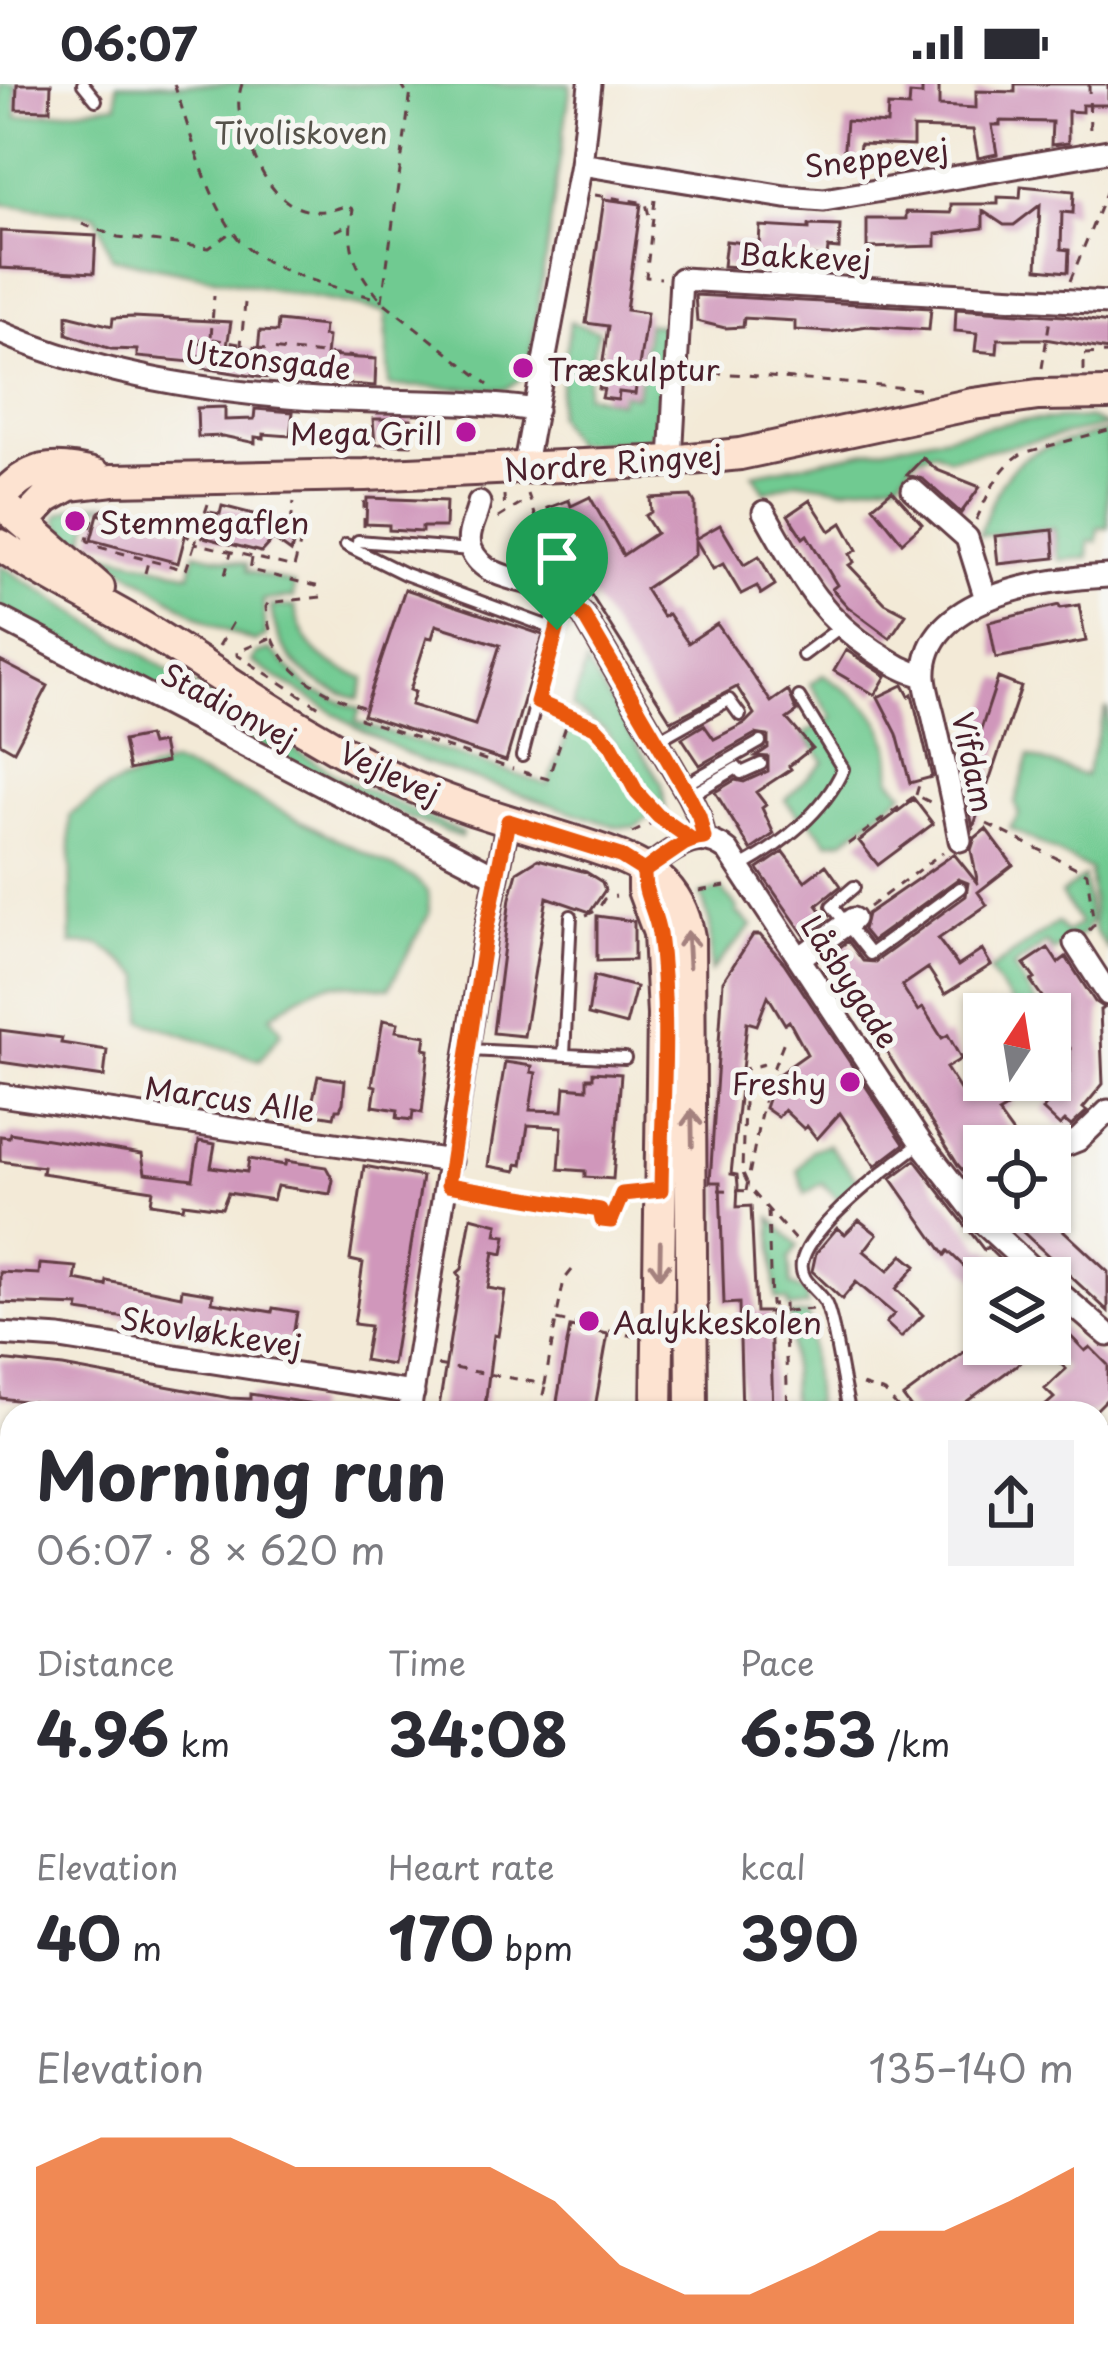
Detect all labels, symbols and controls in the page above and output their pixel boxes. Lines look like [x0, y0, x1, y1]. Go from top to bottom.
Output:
text: 06:07 [60, 8, 197, 76]
park label: Tivoliskoven [214, 109, 388, 154]
street label: Sneppevej [801, 126, 951, 188]
street label: Bakkevej [738, 230, 872, 282]
street label: Utzonsgade [183, 328, 353, 390]
place label: Træskulptur [547, 346, 720, 391]
marker: Træskulptur [510, 355, 536, 381]
place label: Mega Grill [290, 410, 442, 455]
marker: Mega Grill [453, 419, 479, 445]
street label: Nordre Ringvej [503, 432, 723, 492]
place label: Stemmegaflen [99, 499, 309, 544]
pin [506, 507, 608, 630]
marker: Stemmegaflen [62, 508, 88, 534]
icon: arrive [524, 525, 590, 591]
street label: Stadionvej [153, 650, 305, 760]
street label: Vifdam [941, 708, 1007, 816]
street label: Vejlevej [332, 729, 448, 815]
street label: Låsbygade [791, 905, 911, 1057]
one-way arrow [676, 930, 699, 969]
north arrow [963, 993, 1071, 1101]
map controls [963, 993, 1071, 1365]
place label: Freshy [732, 1060, 826, 1105]
street label: Marcus Alle [142, 1064, 318, 1132]
marker: Freshy [837, 1069, 863, 1095]
one-way arrow [680, 1109, 703, 1148]
button: locate [963, 1125, 1071, 1233]
one-way arrow [649, 1240, 671, 1279]
button: layers [963, 1257, 1071, 1365]
street label: Skovløkkevej [117, 1294, 305, 1368]
place label: Aalykkeskolen [613, 1299, 822, 1344]
marker: Aalykkeskolen [576, 1308, 602, 1334]
text: Morning run [36, 1424, 446, 1523]
button: share [948, 1440, 1074, 1566]
text: 06:07 · 8 × 620 m [36, 1519, 385, 1578]
text: Distance [36, 1637, 174, 1687]
text: Time [388, 1637, 466, 1687]
text: Pace [740, 1637, 814, 1687]
text: 4.96 [36, 1687, 170, 1777]
text: 34:08 [388, 1687, 568, 1777]
text: 6:53 [740, 1687, 876, 1777]
text: km [170, 1718, 230, 1768]
text: /km [876, 1718, 950, 1768]
text: Elevation [36, 1841, 178, 1891]
text: Heart rate [388, 1841, 555, 1891]
text: kcal [740, 1841, 806, 1891]
text: 40 [36, 1891, 121, 1981]
text: 170 [388, 1891, 494, 1981]
text: 390 [740, 1891, 859, 1981]
text: m [121, 1922, 162, 1972]
text: bpm [494, 1922, 573, 1972]
text: Elevation [36, 2037, 204, 2096]
text: 135–140 m [869, 2037, 1074, 2096]

